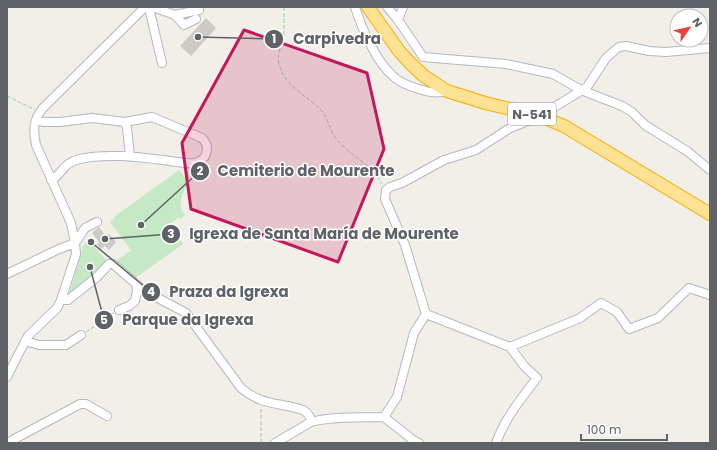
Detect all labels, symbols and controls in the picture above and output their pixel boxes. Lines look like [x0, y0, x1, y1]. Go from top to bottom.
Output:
north arrow [669, 8, 709, 48]
text: N [688, 15, 706, 30]
callout: Carpivedra [264, 25, 389, 52]
text: Carpivedra [293, 28, 381, 49]
text: 1 [272, 30, 276, 47]
road number: N-541 [508, 103, 556, 125]
callout: Cemiterio de Mourente [190, 157, 403, 184]
text: Cemiterio de Mourente [217, 160, 395, 181]
text: 2 [197, 162, 204, 179]
callout: Igrexa de Santa María de Mourente [161, 220, 467, 247]
text: Igrexa de Santa María de Mourente [189, 223, 459, 244]
text: 3 [167, 225, 175, 242]
callout: Praza da Igrexa [141, 278, 297, 305]
text: Praza da Igrexa [169, 281, 289, 302]
text: 4 [147, 283, 155, 300]
callout: Parque da Igrexa [94, 307, 262, 334]
text: Parque da Igrexa [122, 309, 254, 330]
text: 5 [100, 311, 108, 328]
scale bar [581, 416, 667, 442]
text: 100 m [587, 421, 621, 438]

